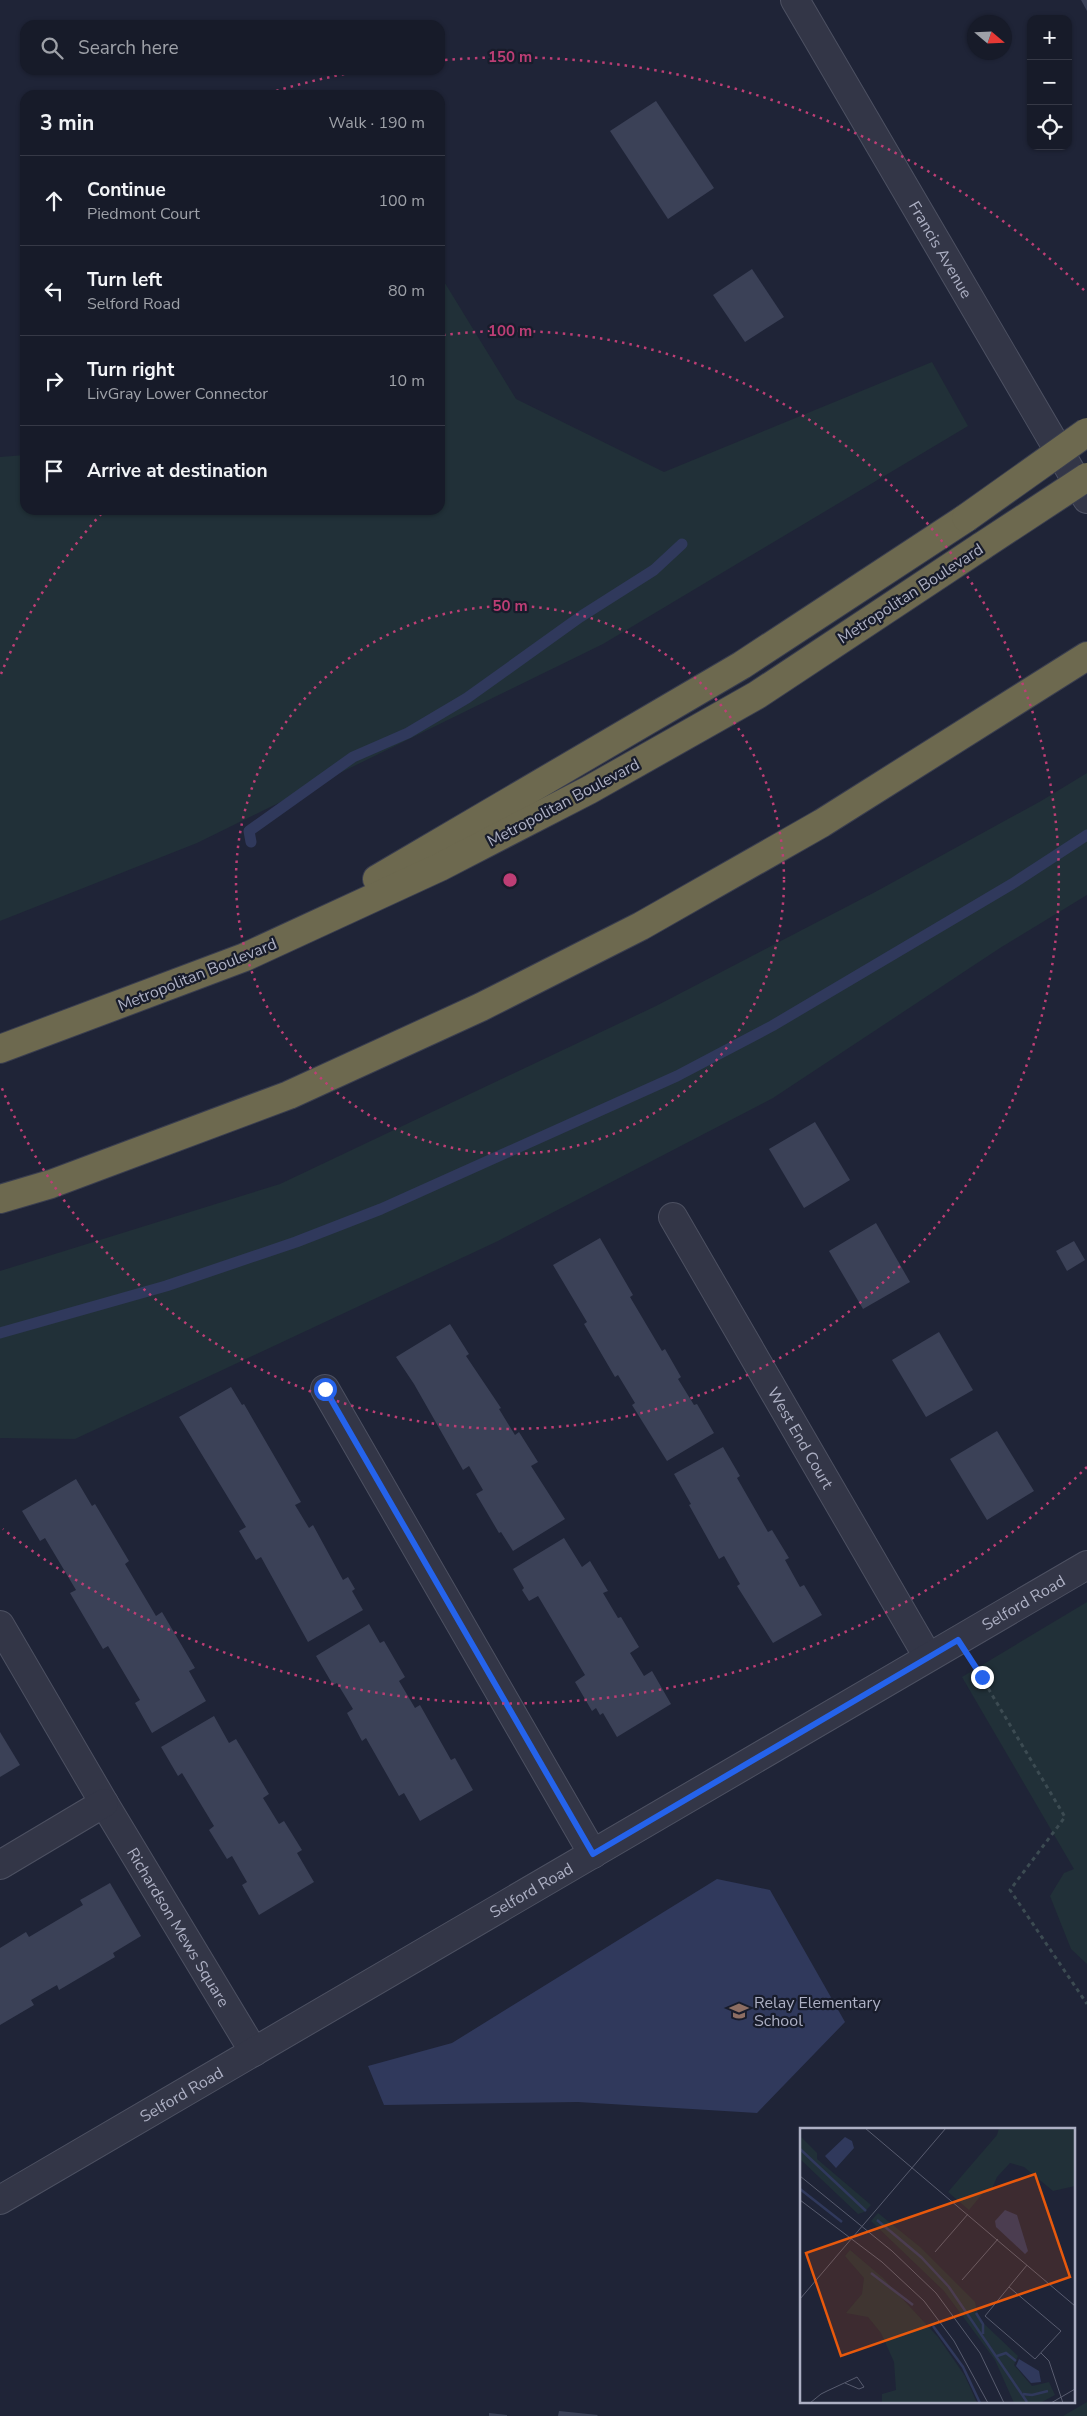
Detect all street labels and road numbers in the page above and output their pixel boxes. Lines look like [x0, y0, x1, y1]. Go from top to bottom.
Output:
street label: Francis Avenue [903, 197, 977, 303]
street label: Metropolitan Boulevard [833, 538, 988, 649]
street label: Metropolitan Boulevard [483, 753, 643, 852]
street label: Metropolitan Boulevard [115, 933, 280, 1017]
street label: West End Court [762, 1383, 838, 1493]
street label: Selford Road [978, 1570, 1070, 1636]
street label: Richardson Mews Square [121, 1844, 234, 2011]
street label: Selford Road [486, 1858, 577, 1924]
street label: Selford Road [136, 2062, 228, 2128]

